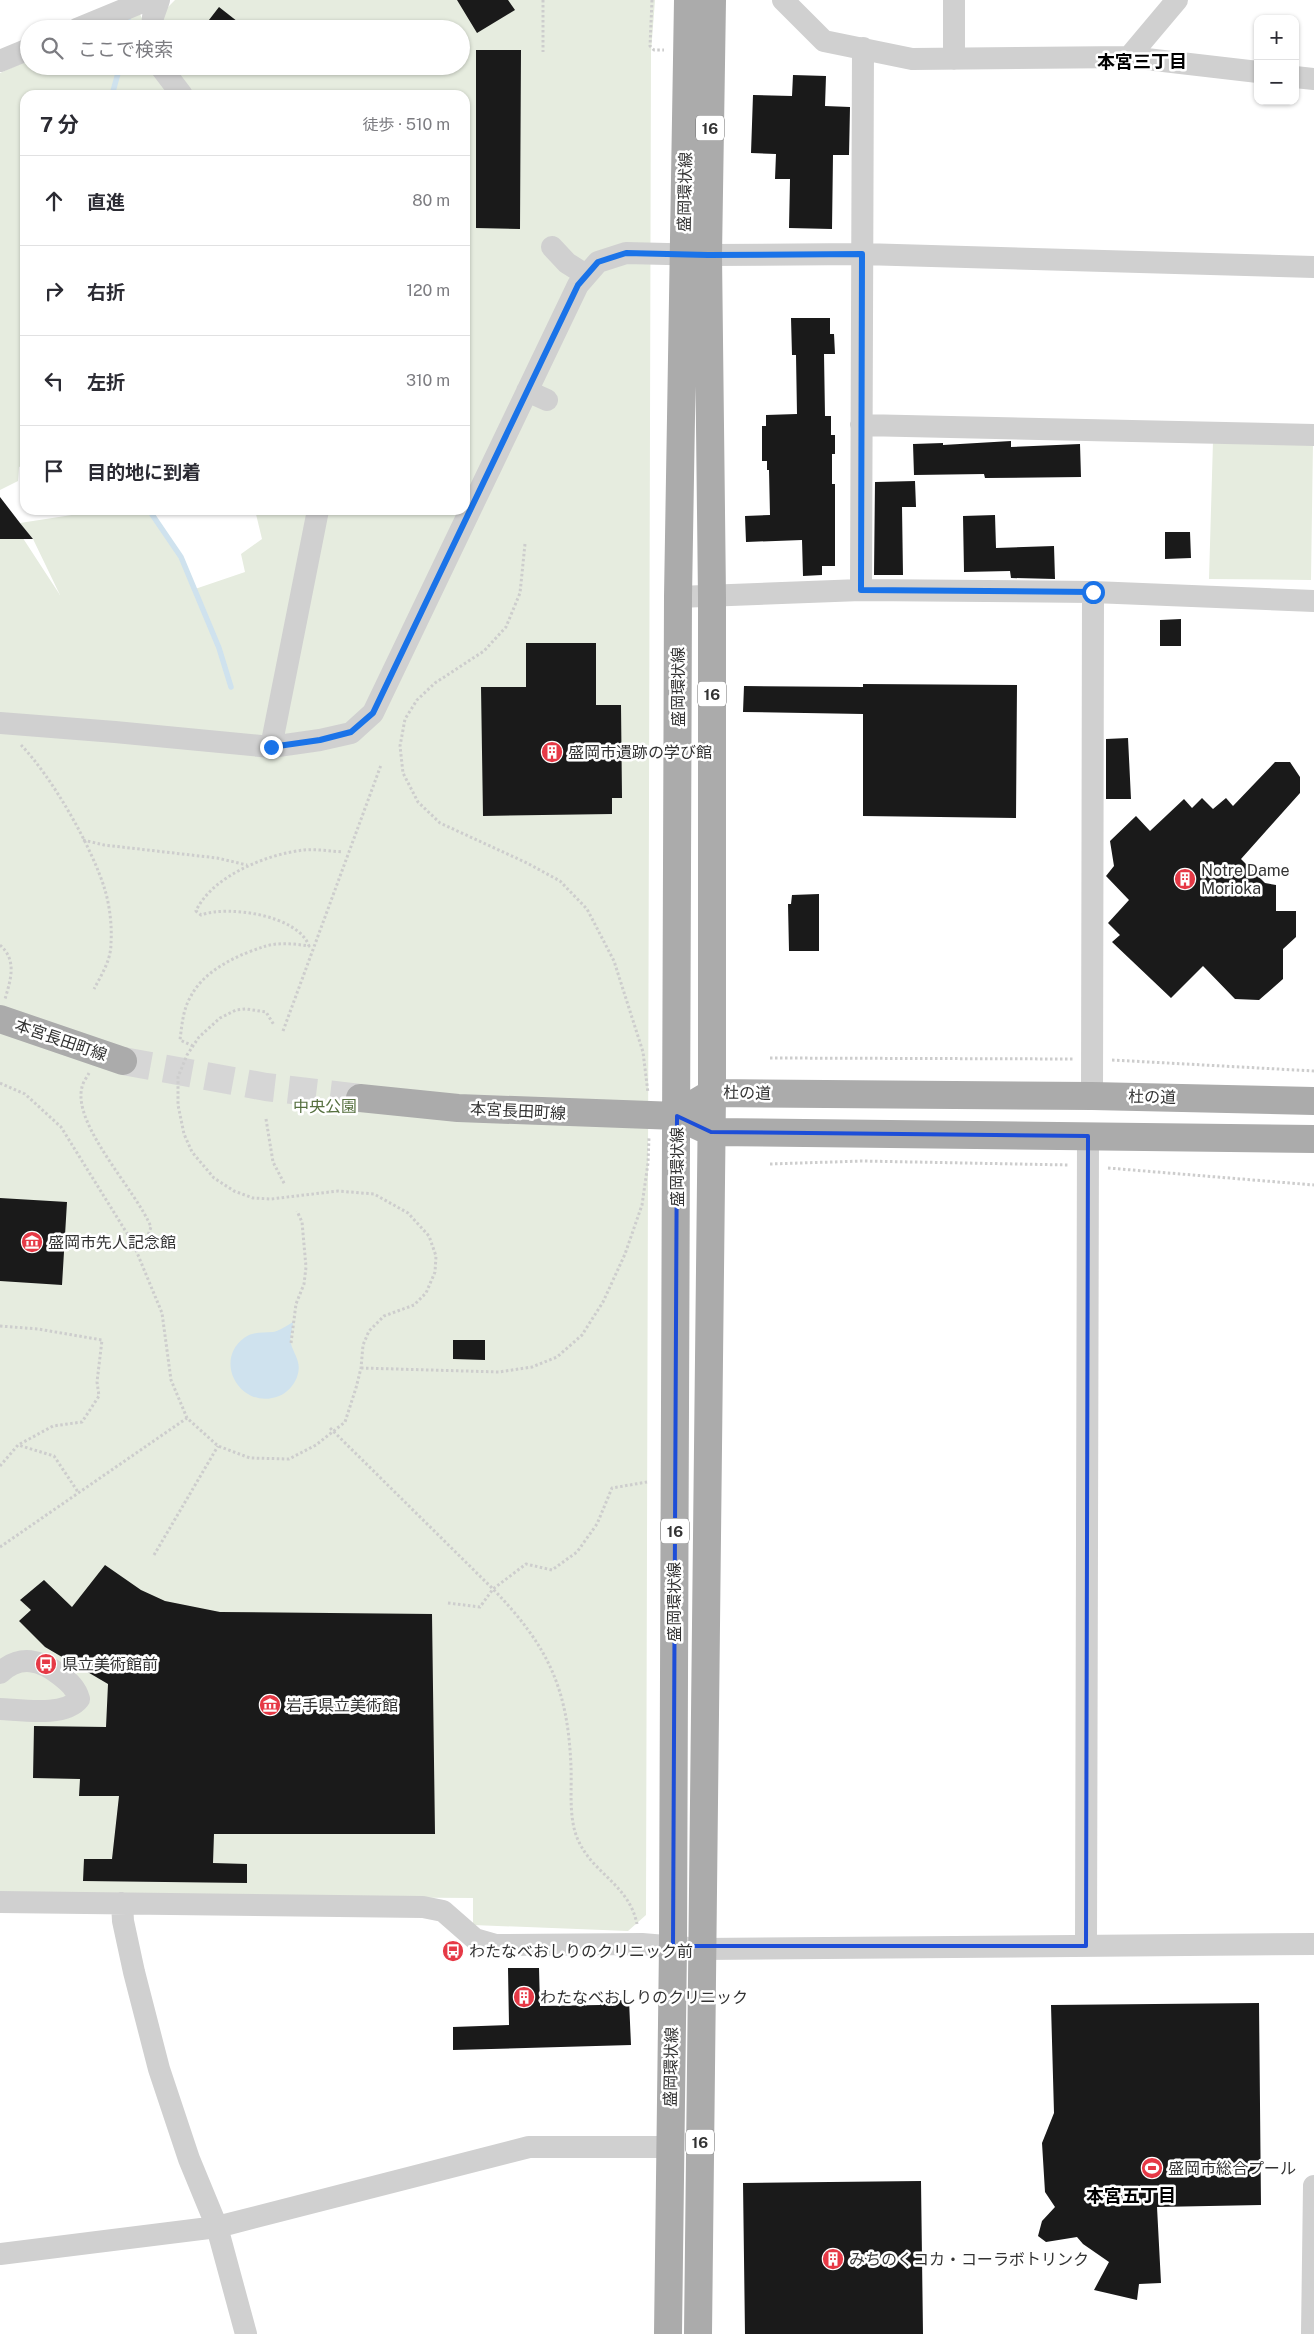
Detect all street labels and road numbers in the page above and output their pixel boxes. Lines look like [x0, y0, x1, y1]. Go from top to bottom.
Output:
road number: 16 [696, 116, 724, 140]
street label: 盛岡環状線 [675, 152, 695, 232]
street label: 盛岡環状線 [669, 647, 688, 727]
road number: 16 [698, 682, 726, 706]
street label: 本宮長田町線 [13, 1015, 109, 1065]
street label: 杜の道 [723, 1083, 771, 1103]
street label: 杜の道 [1128, 1087, 1176, 1107]
street label: 本宮長田町線 [470, 1099, 566, 1123]
street label: 盛岡環状線 [668, 1127, 687, 1207]
road number: 16 [661, 1518, 689, 1544]
street label: 盛岡環状線 [665, 1562, 684, 1642]
street label: 盛岡環状線 [661, 2027, 681, 2107]
road number: 16 [686, 2130, 714, 2154]

